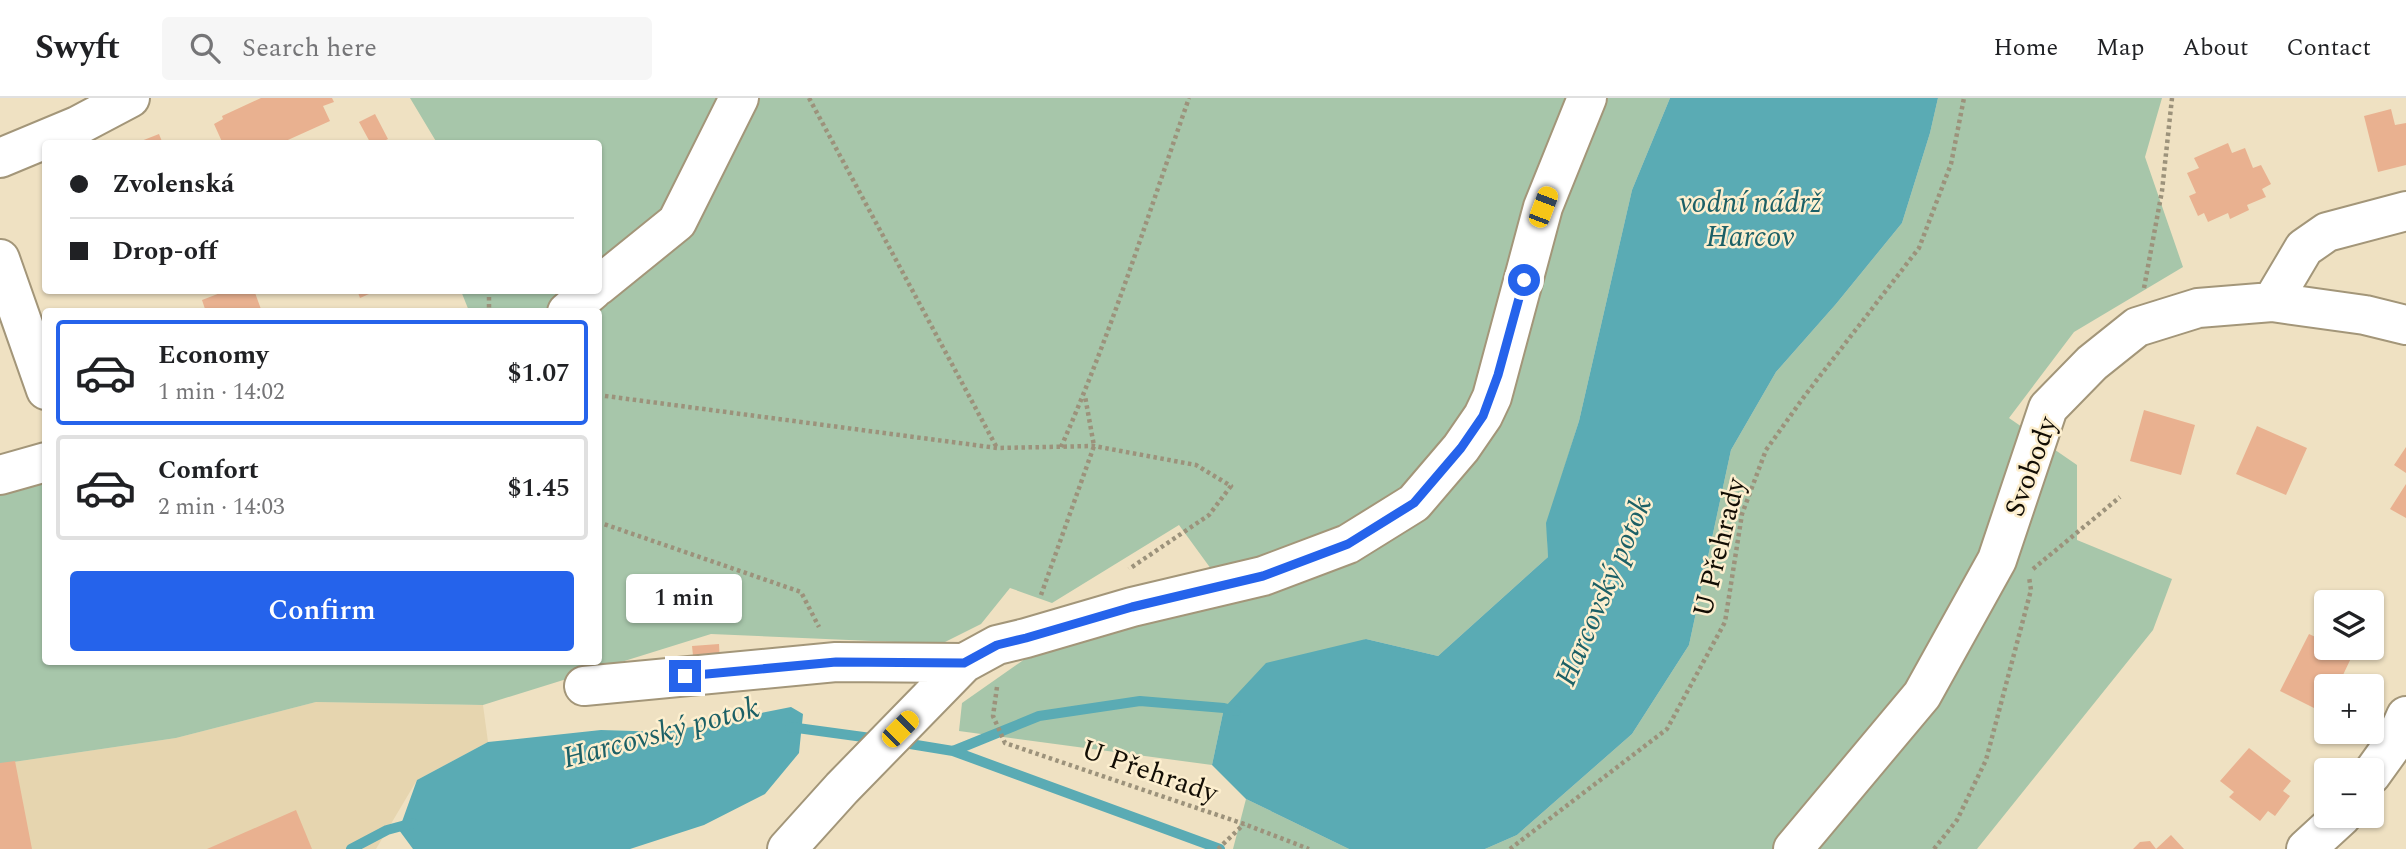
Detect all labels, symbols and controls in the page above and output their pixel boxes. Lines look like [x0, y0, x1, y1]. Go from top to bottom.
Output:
search box [162, 17, 652, 80]
text: Swyft [35, 23, 120, 73]
text: Search here [242, 28, 377, 68]
icon: search [186, 29, 224, 67]
text: Home [1993, 30, 2058, 66]
text: Map [2096, 30, 2144, 66]
text: About [2182, 30, 2248, 66]
text: Contact [2286, 30, 2371, 66]
text: Zvolenská [112, 164, 234, 204]
water label: vodní nádrž Harcov [1678, 180, 1823, 260]
car [1526, 184, 1561, 230]
text: Drop-off [112, 231, 217, 271]
route start [1508, 264, 1540, 296]
text: Economy [158, 335, 268, 375]
icon: car [74, 341, 137, 404]
text: $1.07 [507, 353, 570, 393]
text: 1 min · 14:02 [158, 375, 285, 410]
street label: Svobody [1993, 409, 2070, 523]
text: Comfort [158, 450, 259, 490]
icon: car [74, 456, 137, 519]
text: $1.45 [507, 468, 570, 508]
street label: U Přehrady [1681, 472, 1758, 622]
water label: Harcovský potok [1543, 489, 1665, 693]
text: 2 min · 14:03 [158, 490, 285, 525]
button: Confirm [70, 571, 574, 651]
callout: 1 min [627, 574, 743, 624]
text: 1 min [654, 581, 714, 616]
map controls [2314, 590, 2384, 828]
button: layers [2314, 590, 2384, 660]
route end [669, 660, 701, 692]
button: + [2314, 674, 2384, 744]
water label: Harcovský potok [558, 685, 765, 781]
car [878, 707, 923, 751]
street label: U Přehrady [1075, 728, 1225, 815]
button: − [2314, 758, 2384, 828]

